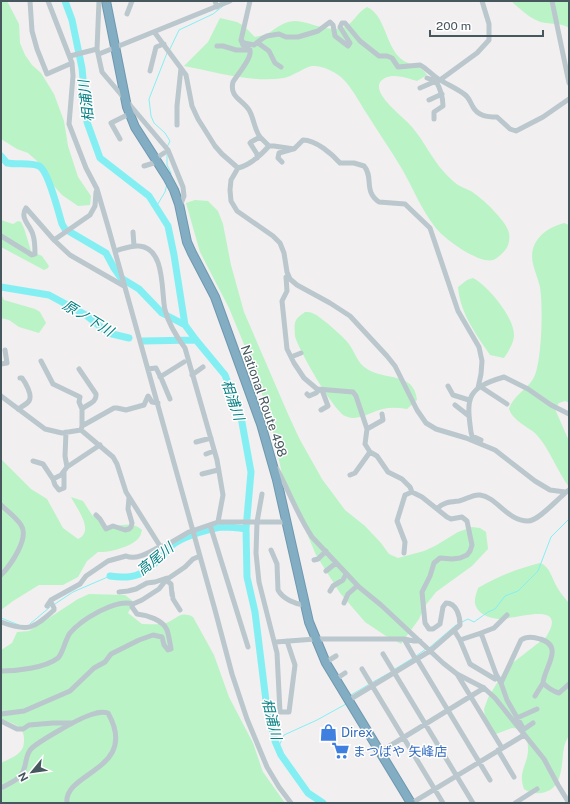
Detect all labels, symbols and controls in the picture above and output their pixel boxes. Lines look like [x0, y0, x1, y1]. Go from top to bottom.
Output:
scale bar [430, 12, 543, 38]
text: 200 m [436, 19, 471, 33]
water label: 相浦川 [75, 77, 96, 123]
water label: 原ノ下川 [60, 297, 118, 340]
street label: National Route 498 [238, 343, 290, 459]
water label: 相浦川 [219, 378, 248, 424]
water label: 高尾川 [134, 538, 178, 578]
water label: 相浦川 [259, 697, 285, 743]
shop icon: Direx [318, 722, 338, 742]
place label: Direx [341, 725, 373, 740]
supermarket icon: まつばや 矢峰店 [330, 741, 350, 761]
place label: まつばや 矢峰店 [353, 744, 447, 759]
north arrow [12, 752, 52, 792]
text: N [16, 770, 31, 784]

